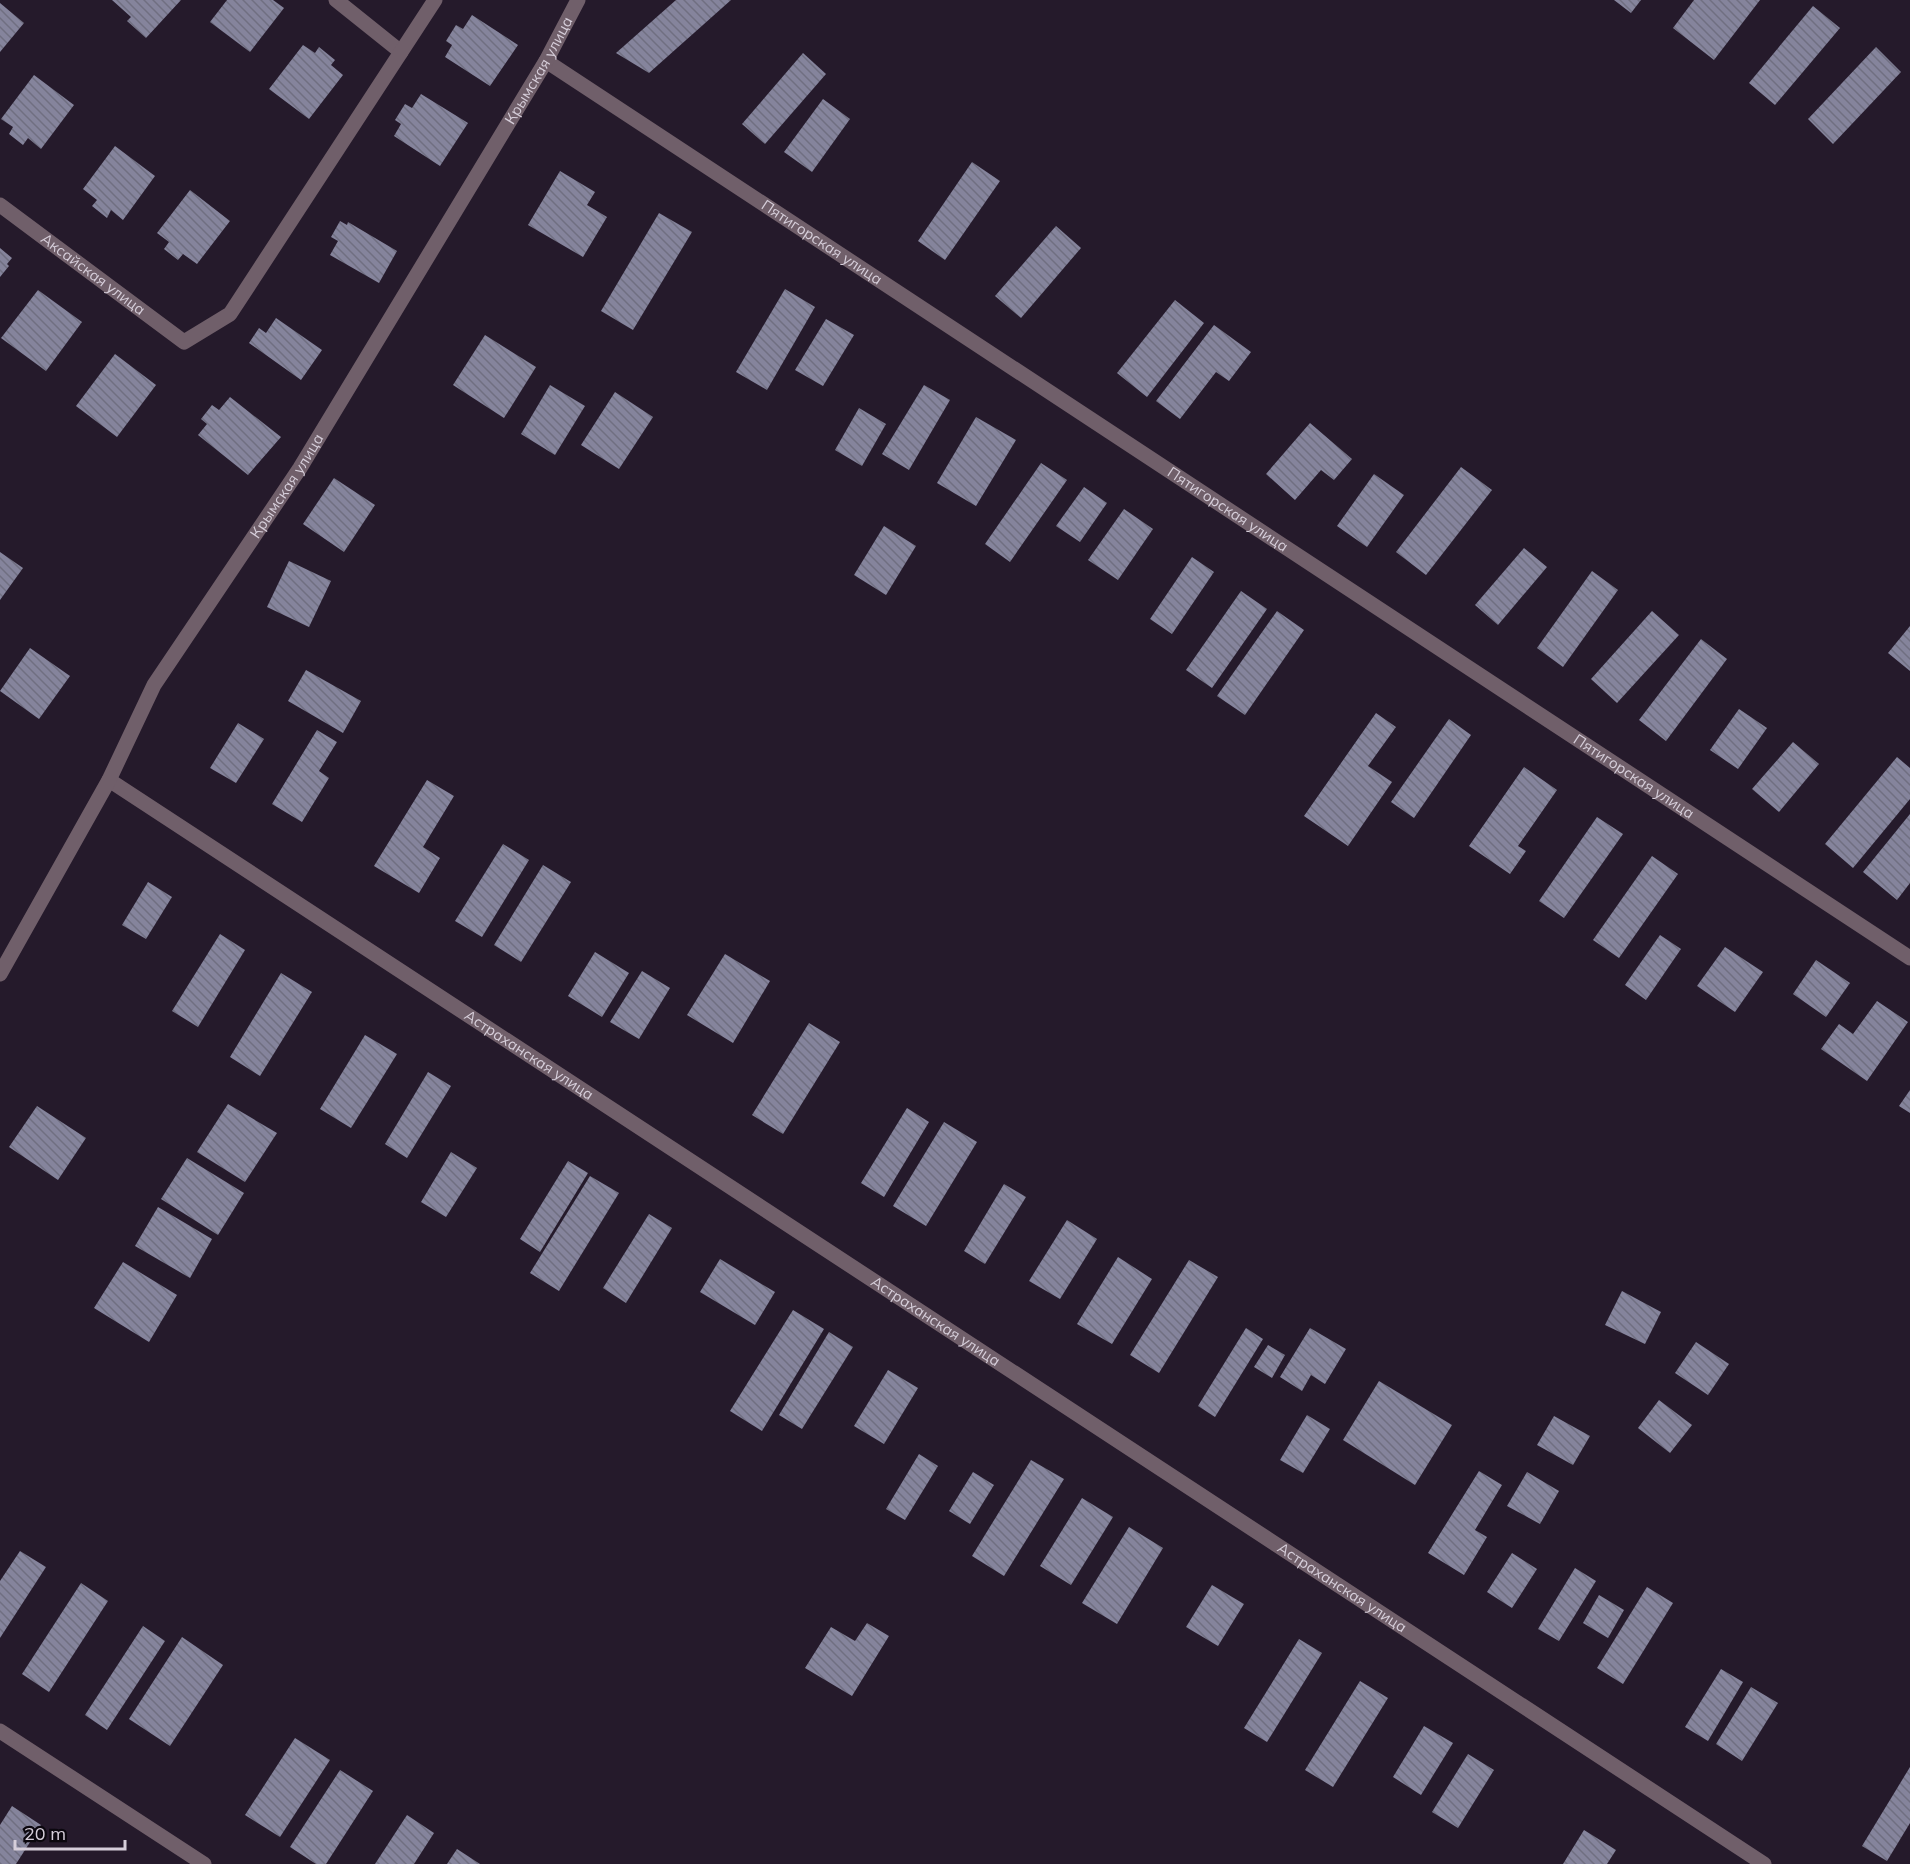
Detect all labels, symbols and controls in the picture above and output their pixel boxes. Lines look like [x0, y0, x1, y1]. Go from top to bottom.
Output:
street label: Крымская улица [500, 13, 577, 128]
street label: Пятигорская улица [758, 195, 886, 289]
street label: Аксайская улица [37, 229, 149, 319]
street label: Крымская улица [246, 430, 328, 542]
street label: Пятигорская улица [1164, 462, 1292, 556]
street label: Пятигорская улица [1570, 729, 1698, 823]
street label: Астраханская улица [461, 1005, 597, 1104]
street label: Астраханская улица [868, 1272, 1004, 1370]
street label: Астраханская улица [1274, 1538, 1411, 1636]
scale bar [15, 1813, 124, 1851]
text: 20 m [24, 1822, 66, 1845]

